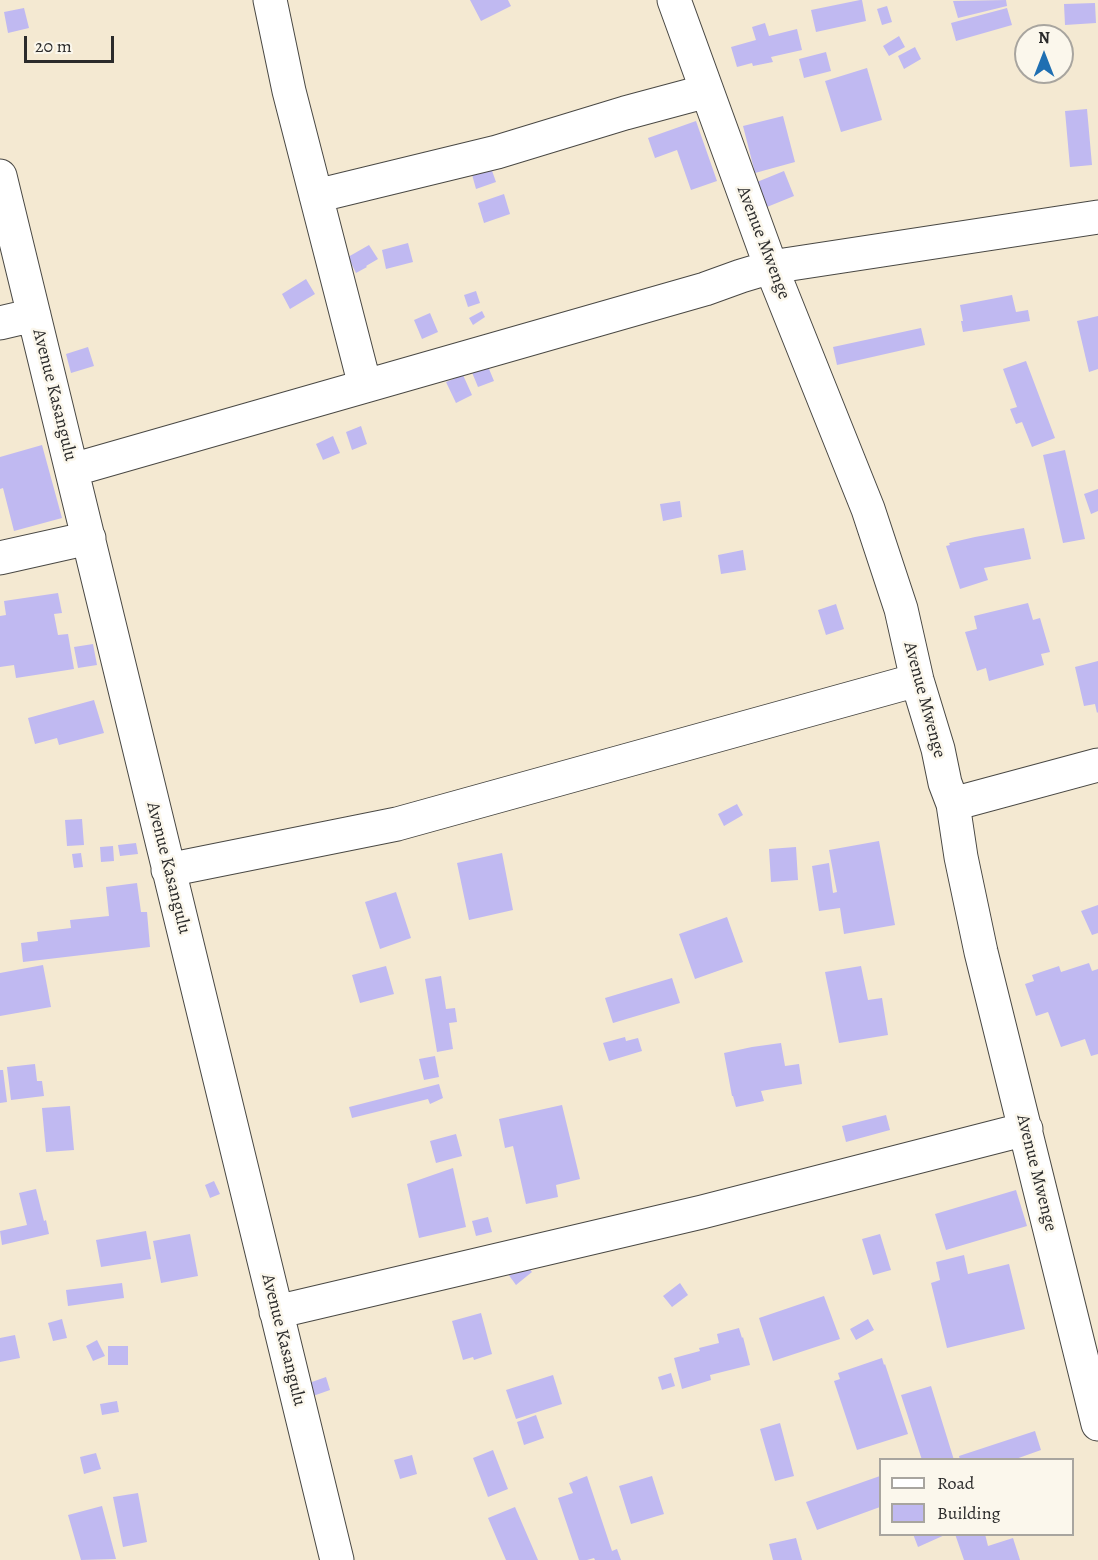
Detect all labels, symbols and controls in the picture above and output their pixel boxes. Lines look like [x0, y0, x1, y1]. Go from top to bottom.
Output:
scale bar [27, 24, 117, 62]
north arrow [1014, 24, 1074, 84]
text: N [1038, 27, 1050, 49]
text: 20 m [35, 34, 72, 58]
street label: Avenue Mwenge [732, 183, 794, 303]
street label: Avenue Kasangulu [27, 327, 81, 463]
street label: Avenue Mwenge [898, 640, 950, 760]
street label: Avenue Kasangulu [141, 800, 195, 936]
street label: Avenue Mwenge [1011, 1112, 1061, 1234]
street label: Avenue Kasangulu [256, 1272, 310, 1408]
legend [879, 1458, 1074, 1536]
text: Road [937, 1471, 974, 1495]
text: Building [937, 1501, 1001, 1525]

